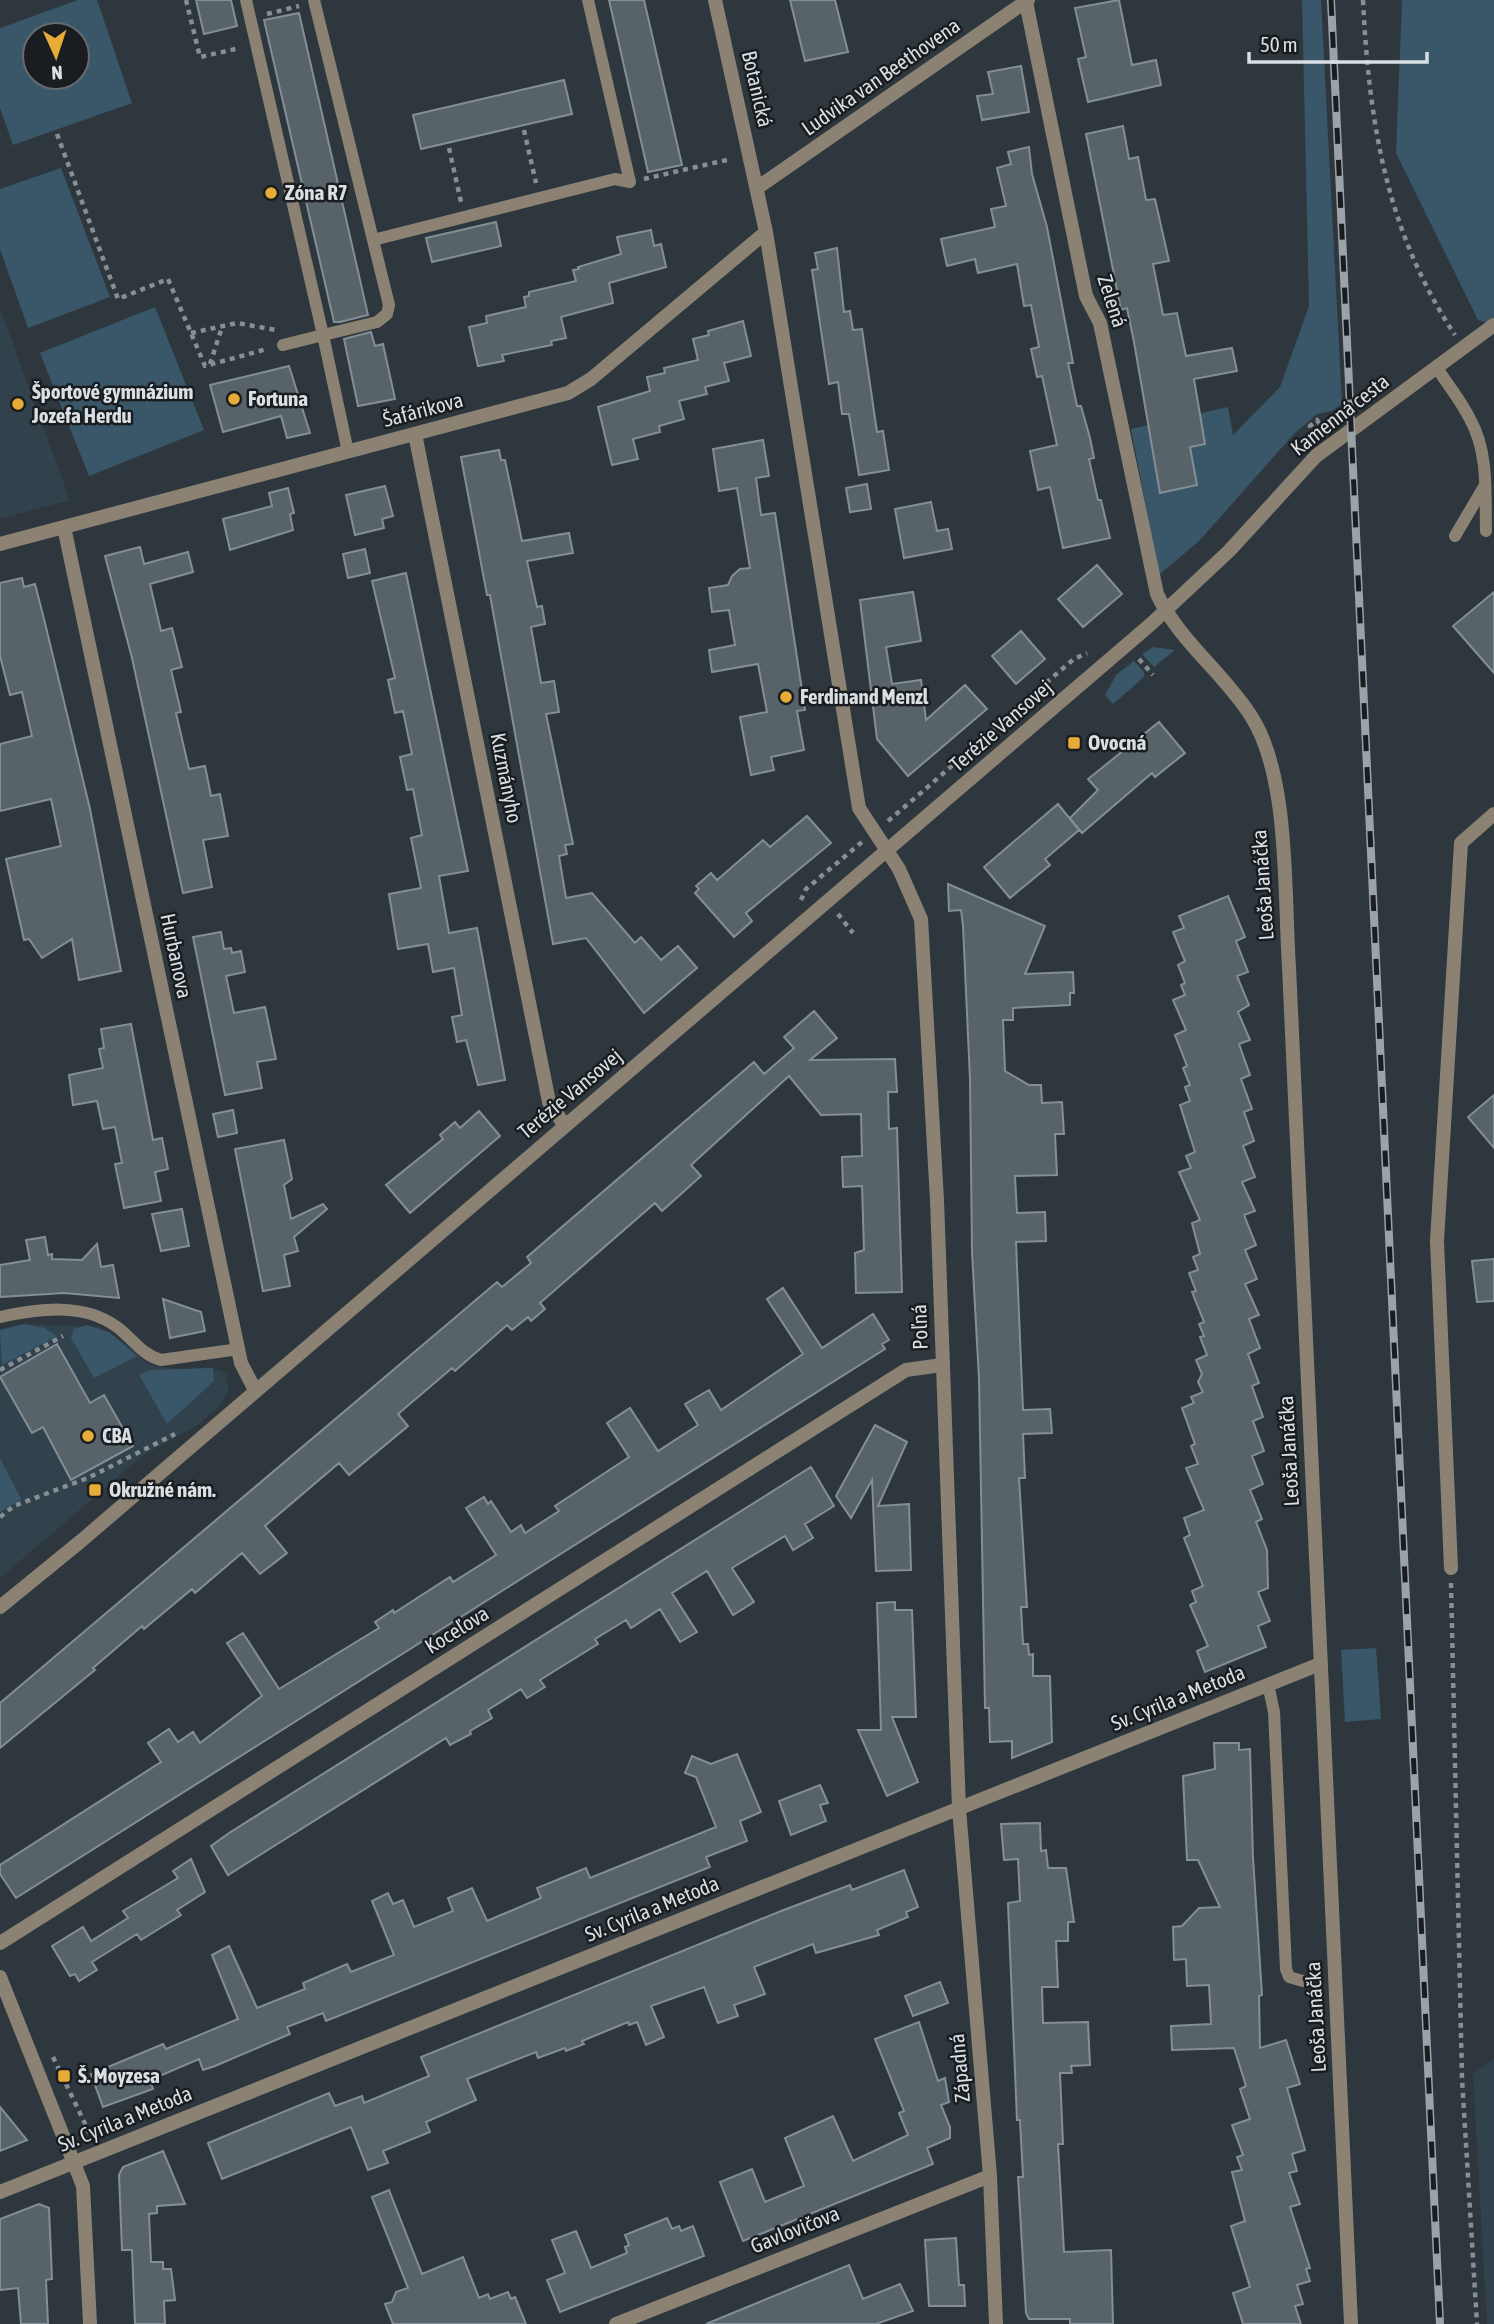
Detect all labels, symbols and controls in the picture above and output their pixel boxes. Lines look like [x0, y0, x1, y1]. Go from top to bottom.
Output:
street label: Ludvika van Beethovena [797, 13, 964, 140]
north arrow [21, 21, 91, 91]
scale bar [1249, 21, 1428, 65]
text: 50 m [1260, 32, 1298, 56]
street label: Botanická [738, 48, 778, 129]
text: N [51, 62, 63, 84]
place label: Zóna R7 [285, 180, 348, 204]
marker: Zóna R7 [263, 185, 279, 201]
street label: Zelená [1093, 271, 1133, 330]
street label: Kamenná cesta [1286, 368, 1393, 460]
place label: Športové gymnázium Jozefa Herdu [31, 379, 193, 427]
place label: Fortuna [248, 386, 308, 410]
street label: Šafárikova [380, 387, 465, 431]
marker: Fortuna [226, 391, 242, 407]
marker: Športové gymnázium Jozefa Herdu [10, 396, 26, 412]
street label: Terézie Vansovej [944, 674, 1056, 776]
place label: Ferdinand Menzl [800, 684, 929, 708]
marker: Ferdinand Menzl [778, 689, 794, 705]
place label: Ovocná [1088, 730, 1147, 754]
street label: Kuzmányho [486, 731, 527, 825]
marker: Ovocná [1066, 735, 1082, 751]
street label: Leoša Janáčka [1246, 829, 1278, 941]
street label: Hurbanova [156, 911, 198, 1001]
street label: Terézie Vansovej [513, 1043, 626, 1143]
street label: Poľná [906, 1304, 932, 1350]
street label: Leoša Janáčka [1273, 1395, 1303, 1507]
place label: CBA [102, 1423, 132, 1447]
marker: CBA [80, 1428, 96, 1444]
place label: Okružné nám. [109, 1477, 216, 1501]
marker: Okružné nám. [87, 1482, 103, 1498]
street label: Koceľova [420, 1600, 493, 1658]
street label: Sv. Cyrila a Metoda [1107, 1659, 1248, 1735]
street label: Sv. Cyrila a Metoda [581, 1870, 722, 1946]
street label: Leoša Janáčka [1300, 1961, 1330, 2073]
street label: Západná [944, 2033, 974, 2103]
place label: Š. Moyzesa [78, 2063, 160, 2087]
marker: Š. Moyzesa [56, 2068, 72, 2084]
street label: Sv. Cyrila a Metoda [54, 2080, 195, 2156]
street label: Gavlovičova [747, 2200, 843, 2258]

